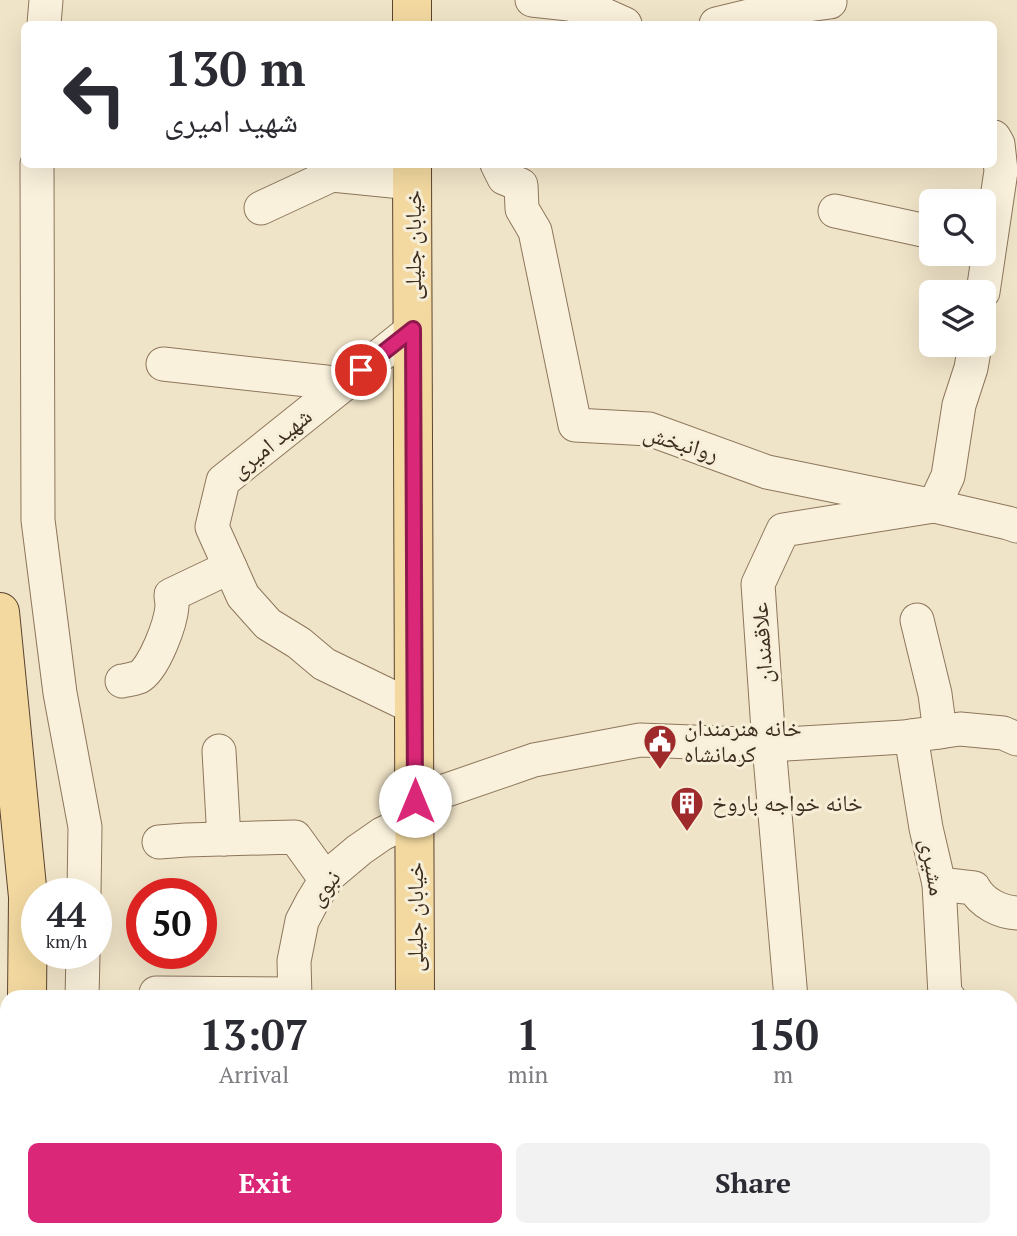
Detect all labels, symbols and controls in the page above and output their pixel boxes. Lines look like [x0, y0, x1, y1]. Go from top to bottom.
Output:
text: 130 m [164, 35, 306, 100]
icon: left [49, 49, 140, 140]
text: شهید امیری [164, 99, 298, 141]
map controls [919, 189, 996, 357]
button: search [919, 189, 996, 266]
street label: خیابان جلیلی [397, 190, 428, 300]
button: layers [919, 280, 996, 357]
pin [331, 340, 391, 400]
icon: arrive [342, 351, 380, 389]
street label: شهید امیری [223, 400, 318, 485]
street label: روانبخش [640, 416, 722, 469]
street label: علاقمندان [743, 601, 780, 685]
place label: خانه هنرمندان کرمانشاه [684, 712, 802, 769]
public building icon: خانه هنرمندان کرمانشاه [641, 722, 679, 771]
position arrow [378, 764, 452, 838]
building icon: خانه خواجه باروخ [668, 784, 706, 833]
place label: خانه خواجه باروخ [712, 787, 863, 818]
street label: مشیری [913, 836, 954, 898]
street label: خیابان جلیلی [399, 862, 430, 972]
street label: نبوی [300, 863, 347, 912]
speed limit sign: 50 [126, 878, 217, 969]
text: 44 [47, 891, 86, 937]
text: km/h [46, 929, 87, 953]
text: 13:07 [199, 1006, 309, 1062]
text: 1 [516, 1006, 540, 1062]
text: 150 [748, 1006, 819, 1062]
text: Arrival [219, 1059, 289, 1090]
text: min [508, 1059, 548, 1090]
text: m [773, 1059, 793, 1090]
button: Exit [28, 1143, 502, 1223]
button: Share [516, 1143, 990, 1223]

